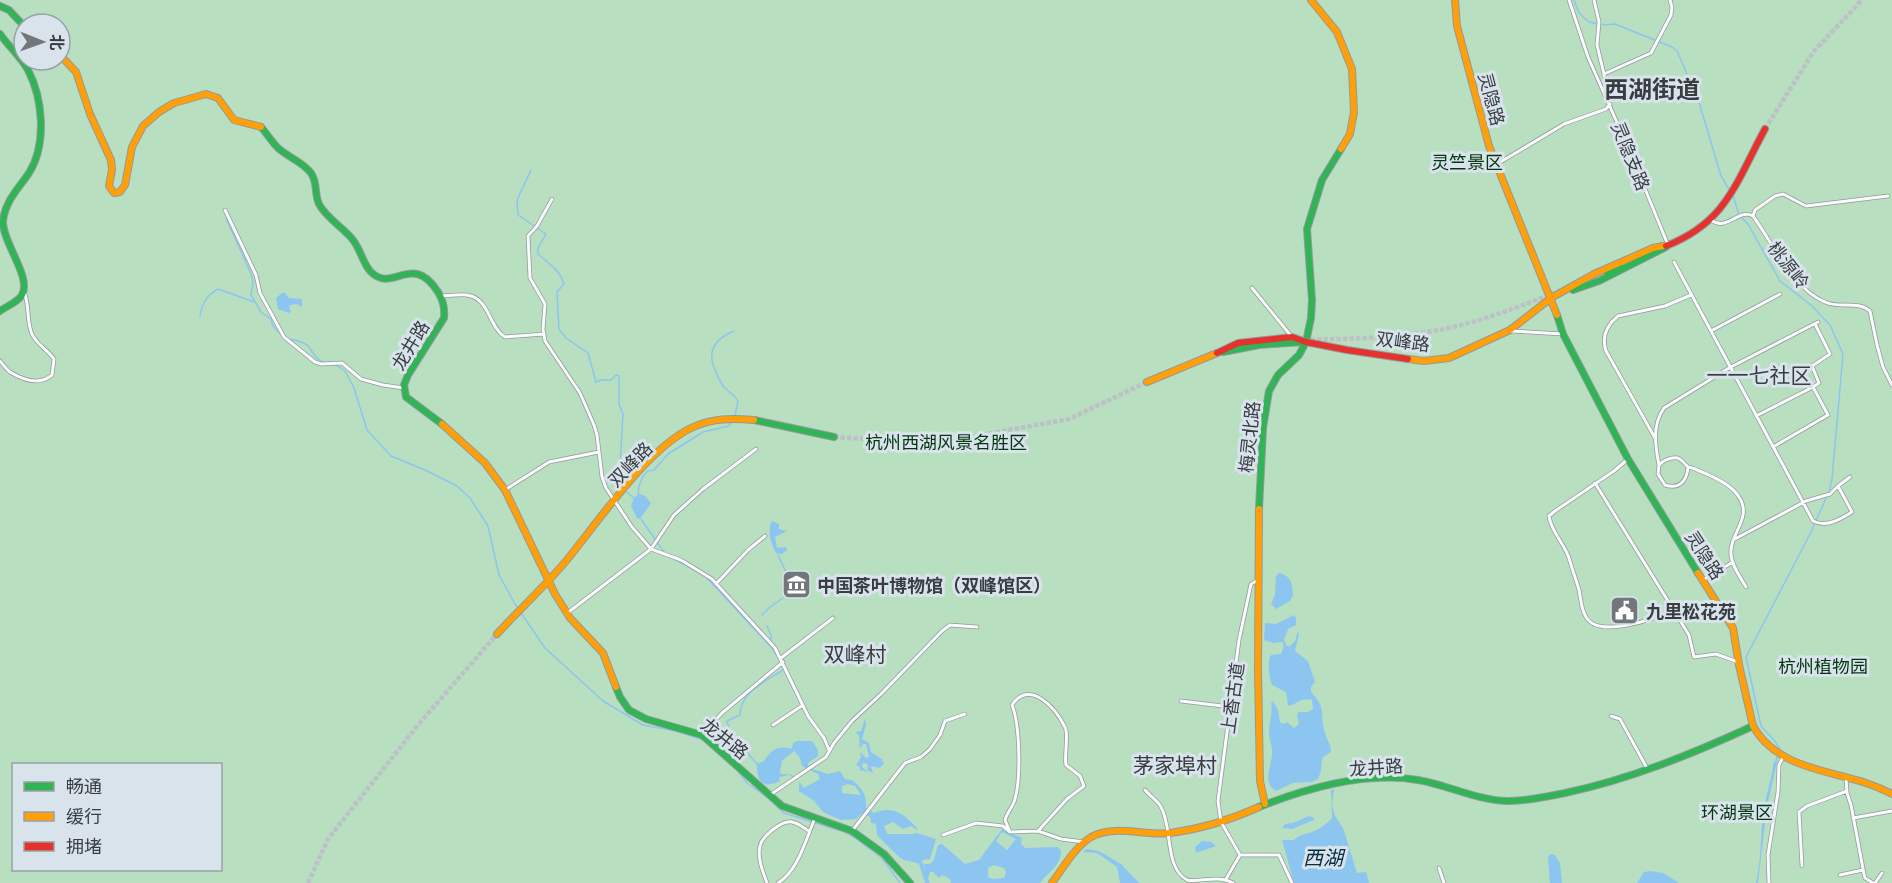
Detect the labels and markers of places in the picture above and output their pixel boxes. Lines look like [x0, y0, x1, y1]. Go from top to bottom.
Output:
museum icon: 中国茶叶博物馆（双峰馆区） [780, 569, 812, 601]
place label: 中国茶叶博物馆（双峰馆区） [817, 574, 1051, 596]
public building icon: 九里松花苑 [1609, 595, 1641, 627]
place label: 九里松花苑 [1646, 600, 1736, 622]

